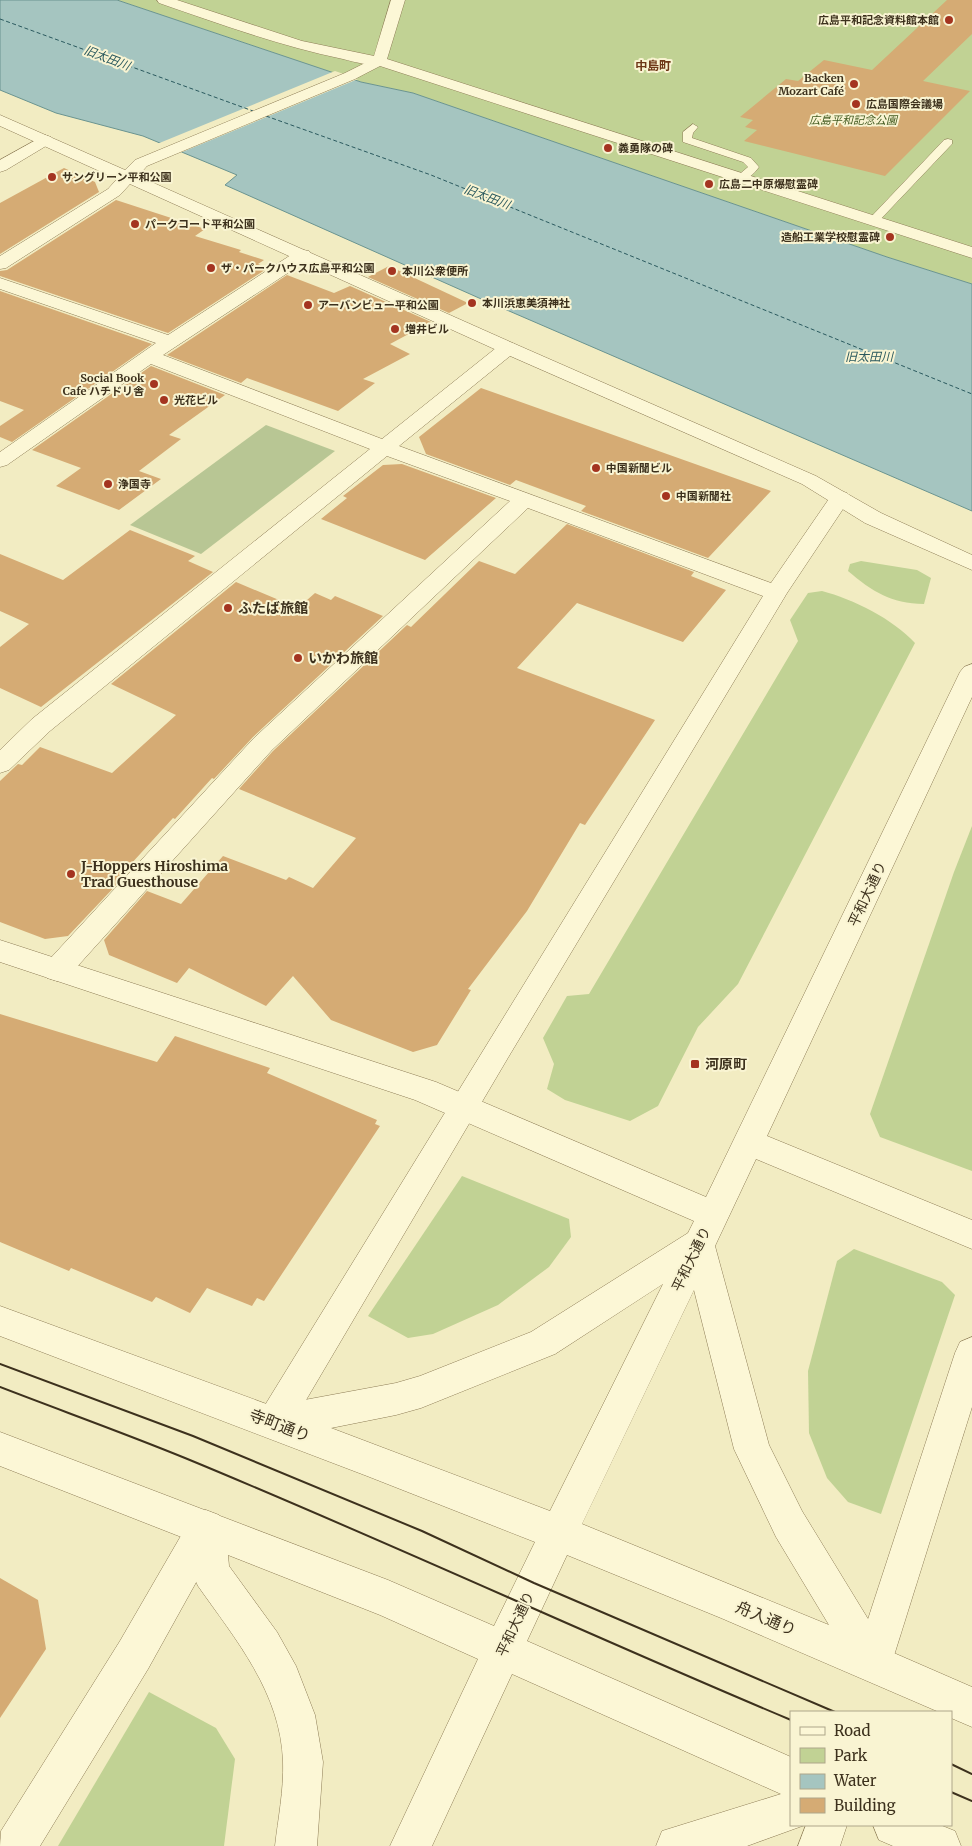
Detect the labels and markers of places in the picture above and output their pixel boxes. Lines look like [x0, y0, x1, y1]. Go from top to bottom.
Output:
place label: 広島平和記念資料館本館 [818, 13, 939, 27]
marker: 広島平和記念資料館本館 [943, 14, 955, 26]
place label: Backen Mozart Café [778, 71, 845, 98]
marker: Backen Mozart Café [848, 78, 860, 90]
place label: 広島国際会議場 [866, 97, 943, 111]
marker: 広島国際会議場 [850, 98, 862, 110]
place label: 義勇隊の碑 [618, 141, 673, 155]
marker: 義勇隊の碑 [602, 142, 614, 154]
place label: サングリーン平和公園 [62, 170, 171, 184]
marker: サングリーン平和公園 [46, 171, 58, 183]
place label: 広島二中原爆慰霊碑 [719, 177, 818, 191]
marker: 広島二中原爆慰霊碑 [703, 178, 715, 190]
place label: パークコート平和公園 [145, 217, 255, 231]
marker: パークコート平和公園 [129, 218, 141, 230]
place label: 造船工業学校慰霊碑 [781, 230, 880, 244]
marker: 造船工業学校慰霊碑 [884, 231, 896, 243]
place label: ザ・パークハウス広島平和公園 [221, 261, 374, 275]
marker: ザ・パークハウス広島平和公園 [205, 262, 217, 274]
place label: 本川公衆便所 [402, 264, 468, 278]
marker: 本川公衆便所 [386, 265, 398, 277]
place label: 本川浜恵美須神社 [482, 296, 570, 310]
marker: 本川浜恵美須神社 [466, 297, 478, 309]
place label: アーバンビュー平和公園 [318, 298, 439, 312]
marker: アーバンビュー平和公園 [302, 299, 314, 311]
place label: 増井ビル [405, 322, 449, 336]
marker: 増井ビル [389, 323, 401, 335]
place label: Social Book Cafe ハチドリ舎 [63, 371, 145, 398]
marker: Social Book Cafe ハチドリ舎 [148, 378, 160, 390]
place label: 光花ビル [174, 393, 218, 407]
marker: 光花ビル [158, 394, 170, 406]
place label: 中国新聞ビル [606, 461, 672, 475]
marker: 中国新聞ビル [590, 462, 602, 474]
place label: 浄国寺 [118, 477, 151, 491]
marker: 浄国寺 [102, 478, 114, 490]
place label: 中国新聞社 [676, 489, 731, 503]
marker: 中国新聞社 [660, 490, 672, 502]
place label: ふたば旅館 [238, 599, 308, 617]
marker: ふたば旅館 [222, 602, 234, 614]
place label: いかわ旅館 [308, 649, 378, 667]
marker: いかわ旅館 [292, 652, 304, 664]
place label: J-Hoppers Hiroshima Trad Guesthouse [80, 857, 228, 891]
marker: J-Hoppers Hiroshima Trad Guesthouse [65, 868, 77, 880]
place label: 河原町 [705, 1055, 747, 1073]
marker: 河原町 [689, 1058, 701, 1070]

